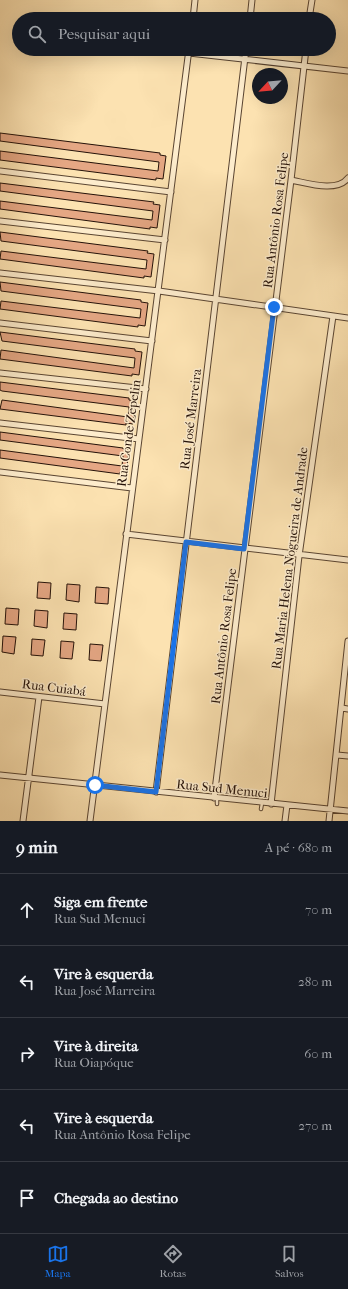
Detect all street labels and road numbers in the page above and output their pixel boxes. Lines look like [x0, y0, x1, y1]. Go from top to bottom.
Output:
street label: Rua Antônio Rosa Felipe [260, 151, 291, 289]
street label: Rua José Marreira [177, 367, 204, 470]
street label: Rua Conde Zepelin [114, 378, 144, 488]
street label: Rua Maria Helena Nogueira de Andrade [268, 445, 311, 670]
street label: Rua Antônio Rosa Felipe [208, 567, 239, 705]
street label: Rua Cuiabá [21, 676, 88, 699]
street label: Rua Sud Menuci [176, 776, 268, 801]

